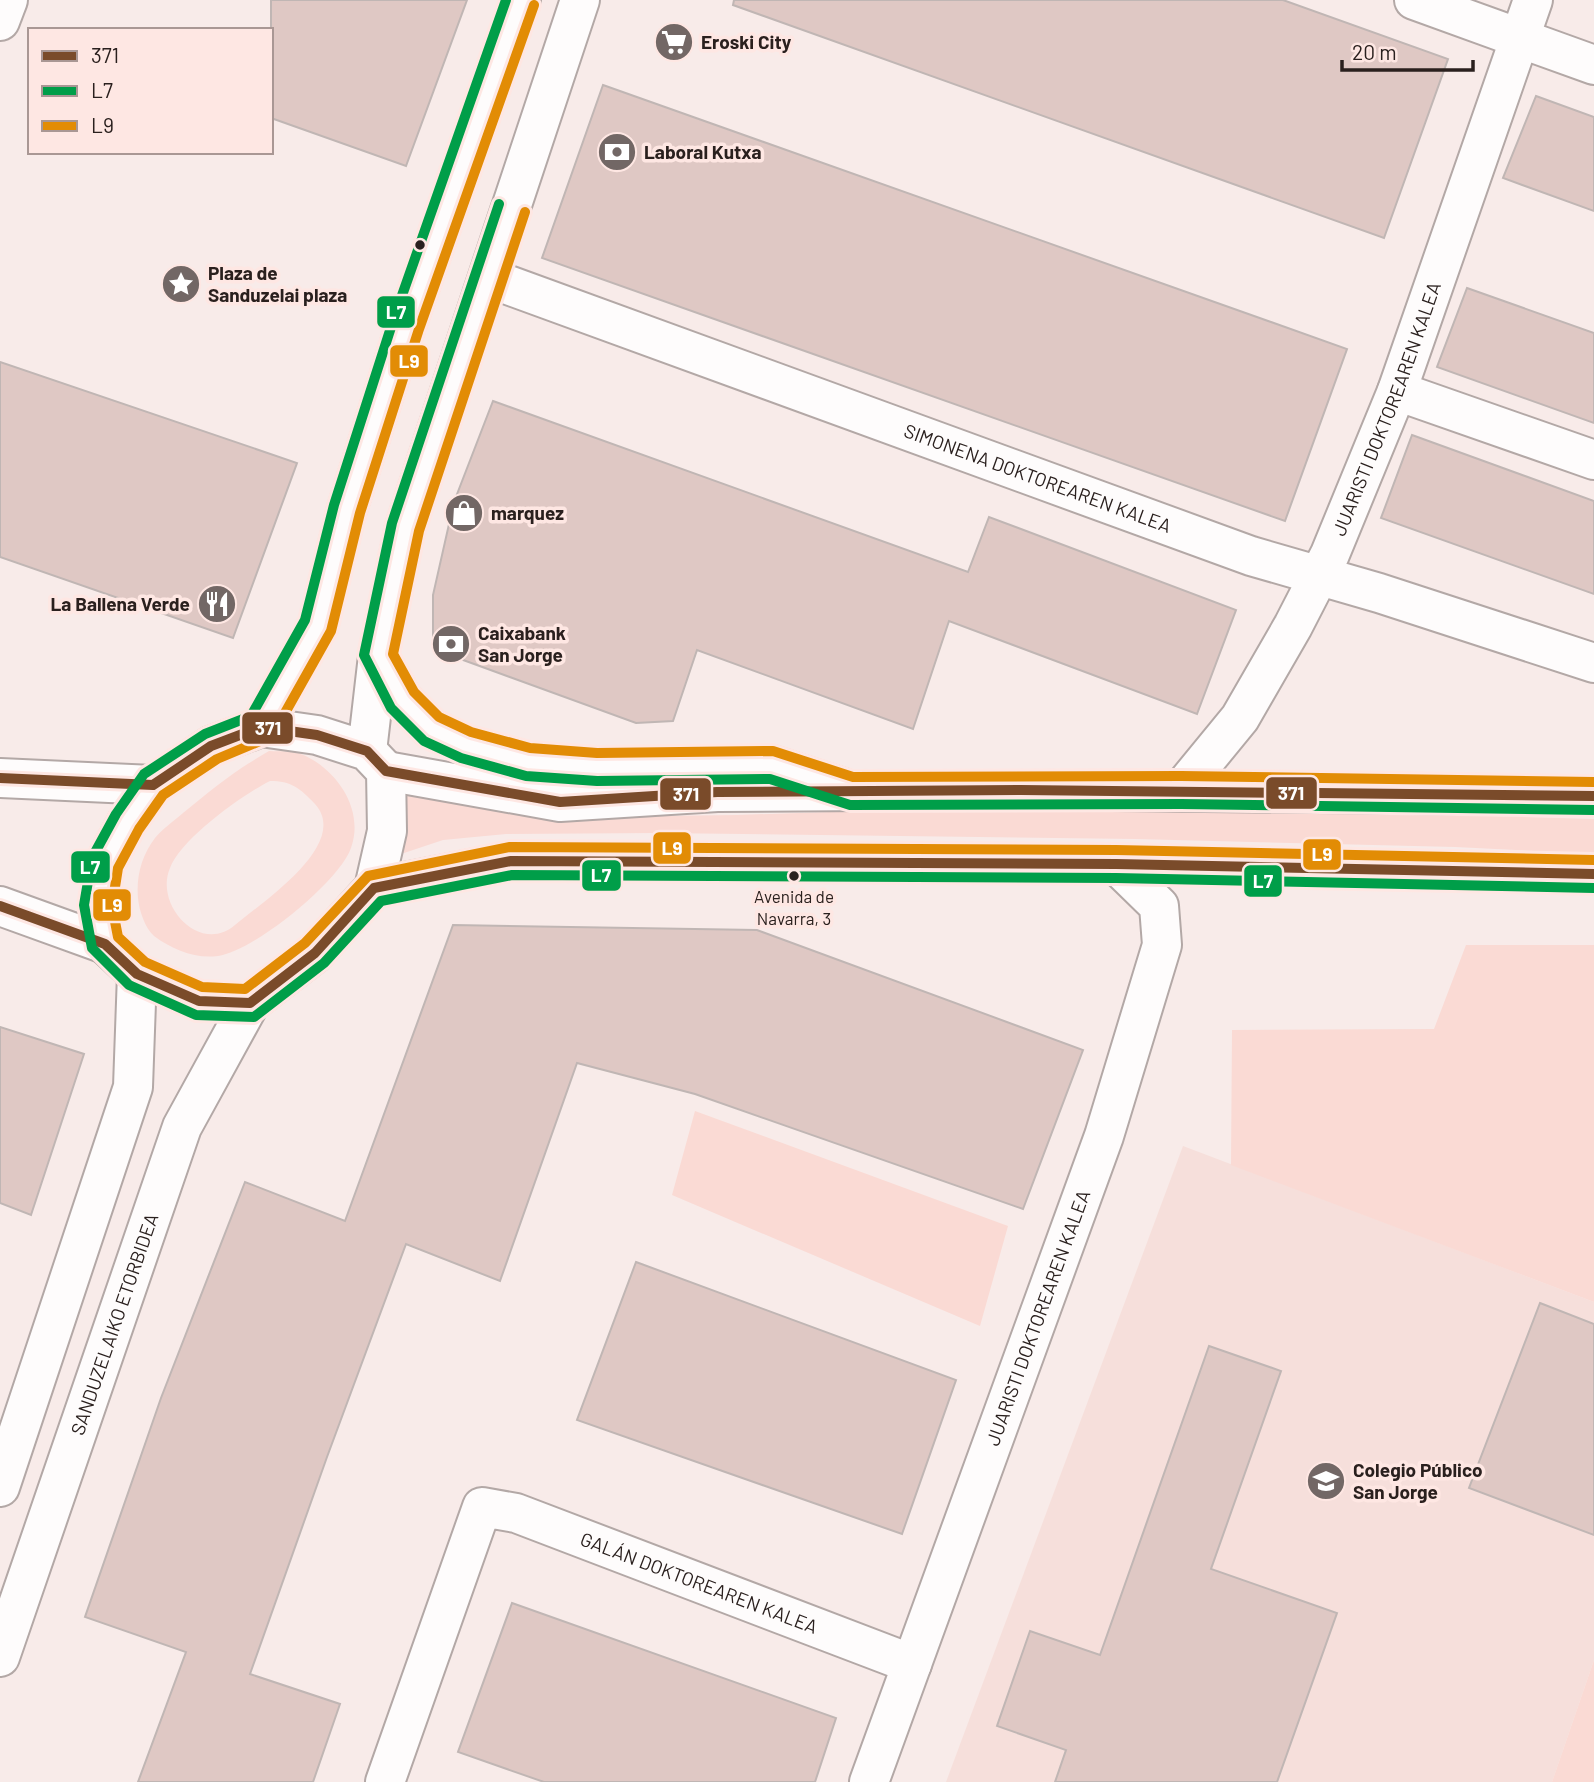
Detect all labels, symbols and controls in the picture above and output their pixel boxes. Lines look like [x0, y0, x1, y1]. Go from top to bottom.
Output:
supermarket icon: Eroski City [653, 21, 695, 63]
legend [28, 28, 273, 154]
scale bar [1342, 28, 1473, 72]
place label: Eroski City [701, 30, 792, 53]
text: 20 m [1352, 39, 1397, 64]
text: 371 [91, 42, 119, 67]
text: L7 [91, 77, 113, 102]
text: L9 [91, 112, 114, 137]
bank icon: Laboral Kutxa [596, 131, 638, 173]
place label: Laboral Kutxa [644, 140, 762, 163]
unlabelled marker [413, 238, 427, 252]
place label: Plaza de Sanduzelai plaza [208, 261, 347, 306]
place icon: Plaza de Sanduzelai plaza [160, 263, 202, 305]
street label: JUARISTI DOKTOREAREN KALEA [1327, 279, 1445, 539]
line badge: L7 [376, 295, 416, 329]
text: L7 [386, 300, 407, 323]
line badge: L9 [389, 344, 429, 378]
text: L9 [399, 349, 419, 372]
street label: SIMONENA DOKTOREAREN KALEA [901, 418, 1175, 537]
shop icon: marquez [443, 492, 485, 534]
place label: marquez [491, 501, 564, 524]
restaurant icon: La Ballena Verde [196, 583, 238, 625]
place label: La Ballena Verde [51, 592, 190, 615]
place label: Caixabank San Jorge [478, 621, 566, 666]
bank icon: Caixabank San Jorge [430, 623, 472, 665]
line badge: 371 [241, 711, 294, 745]
text: 371 [255, 716, 281, 739]
line badge: 371 [1265, 776, 1318, 810]
line badge: 371 [659, 777, 712, 811]
text: 371 [1278, 781, 1304, 804]
text: 371 [673, 782, 699, 805]
line badge: L9 [652, 831, 692, 865]
text: L9 [662, 836, 682, 859]
line badge: L9 [1302, 838, 1342, 871]
text: L9 [1312, 842, 1332, 865]
line badge: L7 [70, 850, 111, 884]
text: L7 [80, 855, 101, 878]
line badge: L7 [581, 859, 622, 892]
text: L7 [591, 863, 612, 886]
line badge: L7 [1243, 864, 1283, 898]
marker: Avenida de Navarra, 3 [787, 869, 801, 883]
text: L7 [1253, 869, 1274, 892]
place label: Avenida de Navarra, 3 [754, 886, 834, 928]
line badge: L9 [92, 888, 132, 922]
text: L9 [102, 893, 122, 916]
street label: JUARISTI DOKTOREAREN KALEA [980, 1187, 1094, 1449]
street label: SANDUZELAIKO ETORBIDEA [65, 1210, 163, 1438]
place label: Colegio Público San Jorge [1353, 1458, 1483, 1503]
school or university icon: Colegio Público San Jorge [1305, 1460, 1347, 1502]
street label: GALÁN DOKTOREAREN KALEA [577, 1527, 821, 1638]

